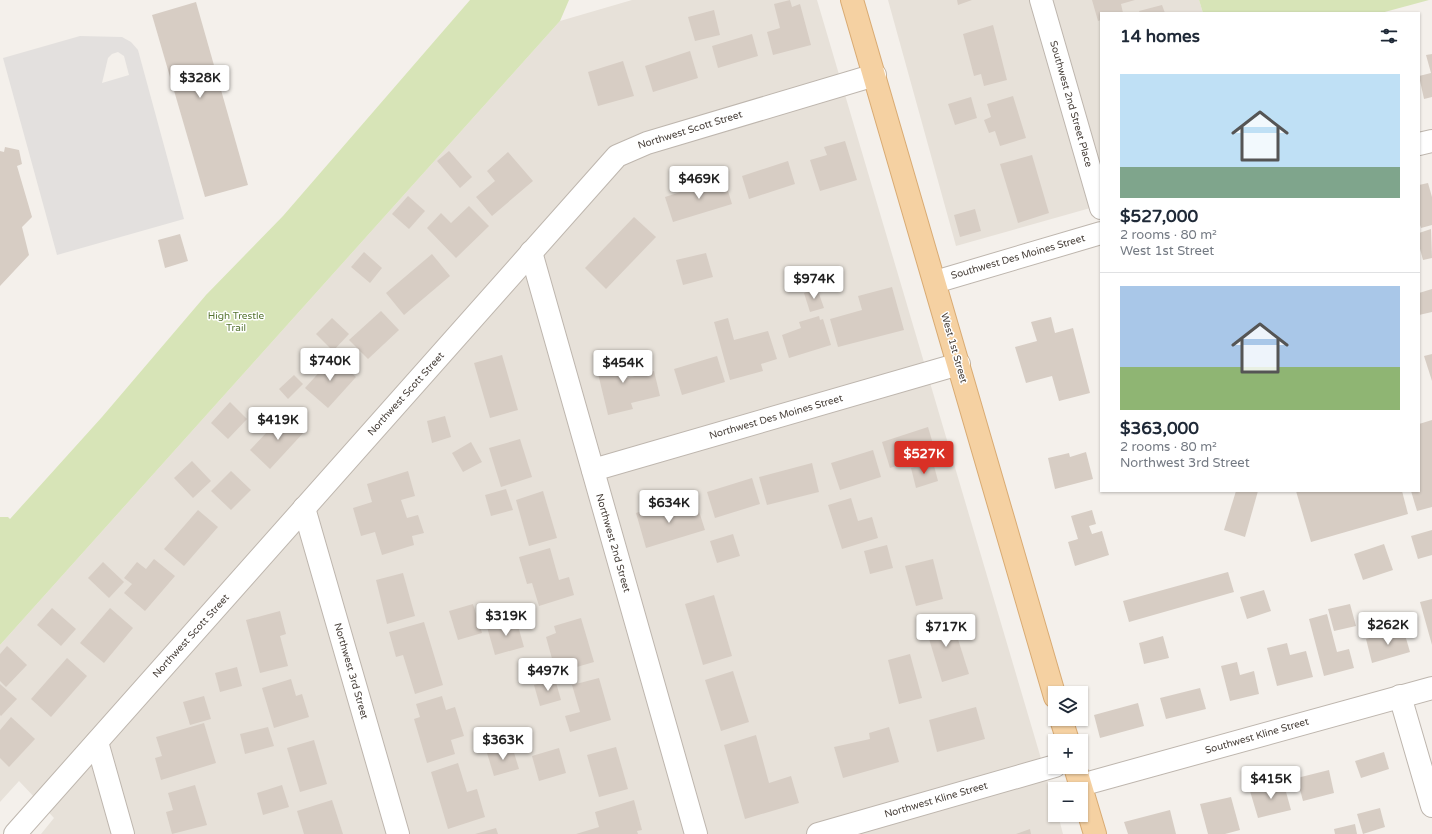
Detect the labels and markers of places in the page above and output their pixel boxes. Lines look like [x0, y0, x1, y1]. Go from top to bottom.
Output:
pin: $328K [172, 65, 228, 99]
pin: $469K [671, 166, 727, 200]
pin: $974K [786, 266, 842, 300]
pin: $740K [302, 348, 358, 382]
pin: $454K [595, 350, 651, 384]
pin: $419K [250, 407, 306, 441]
pin: $527K [896, 441, 952, 475]
pin: $634K [641, 490, 697, 524]
pin: $319K [478, 603, 534, 637]
pin: $262K [1360, 612, 1416, 646]
pin: $717K [918, 614, 974, 648]
pin: $497K [520, 658, 576, 692]
pin: $363K [475, 727, 531, 761]
pin: $415K [1243, 766, 1299, 800]

